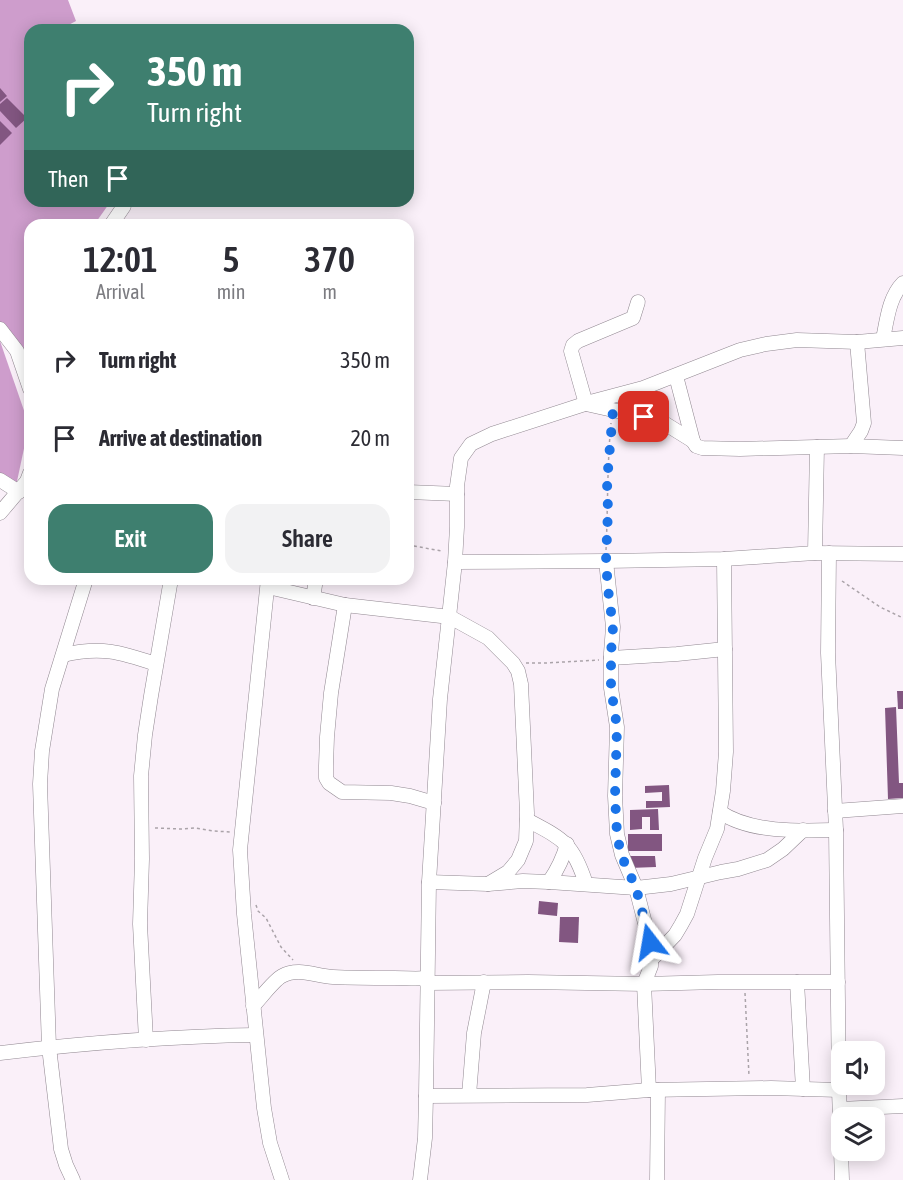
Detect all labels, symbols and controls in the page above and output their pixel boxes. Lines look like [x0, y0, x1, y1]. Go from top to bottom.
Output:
text: 350 m [147, 47, 242, 95]
icon: right [48, 48, 126, 126]
text: Turn right [147, 97, 242, 128]
icon: arrive [101, 162, 134, 195]
text: Then [48, 166, 89, 192]
text: 12:01 [83, 238, 158, 280]
text: 5 [223, 238, 239, 280]
text: 370 [304, 238, 355, 280]
text: Arrival [96, 280, 145, 303]
text: min [217, 280, 245, 303]
text: m [322, 280, 337, 303]
icon: right [48, 344, 81, 377]
text: Turn right [99, 347, 176, 373]
text: 350 m [340, 347, 390, 373]
pin [618, 391, 669, 442]
icon: arrive [627, 400, 660, 433]
icon: arrive [48, 422, 81, 455]
text: Arrive at destination [99, 425, 262, 451]
text: 20 m [350, 425, 390, 451]
button: Exit [48, 504, 213, 573]
button: Share [225, 504, 390, 573]
position arrow [618, 910, 682, 974]
map controls [831, 1041, 885, 1161]
button: sound [831, 1041, 885, 1095]
button: layers [831, 1107, 885, 1161]

